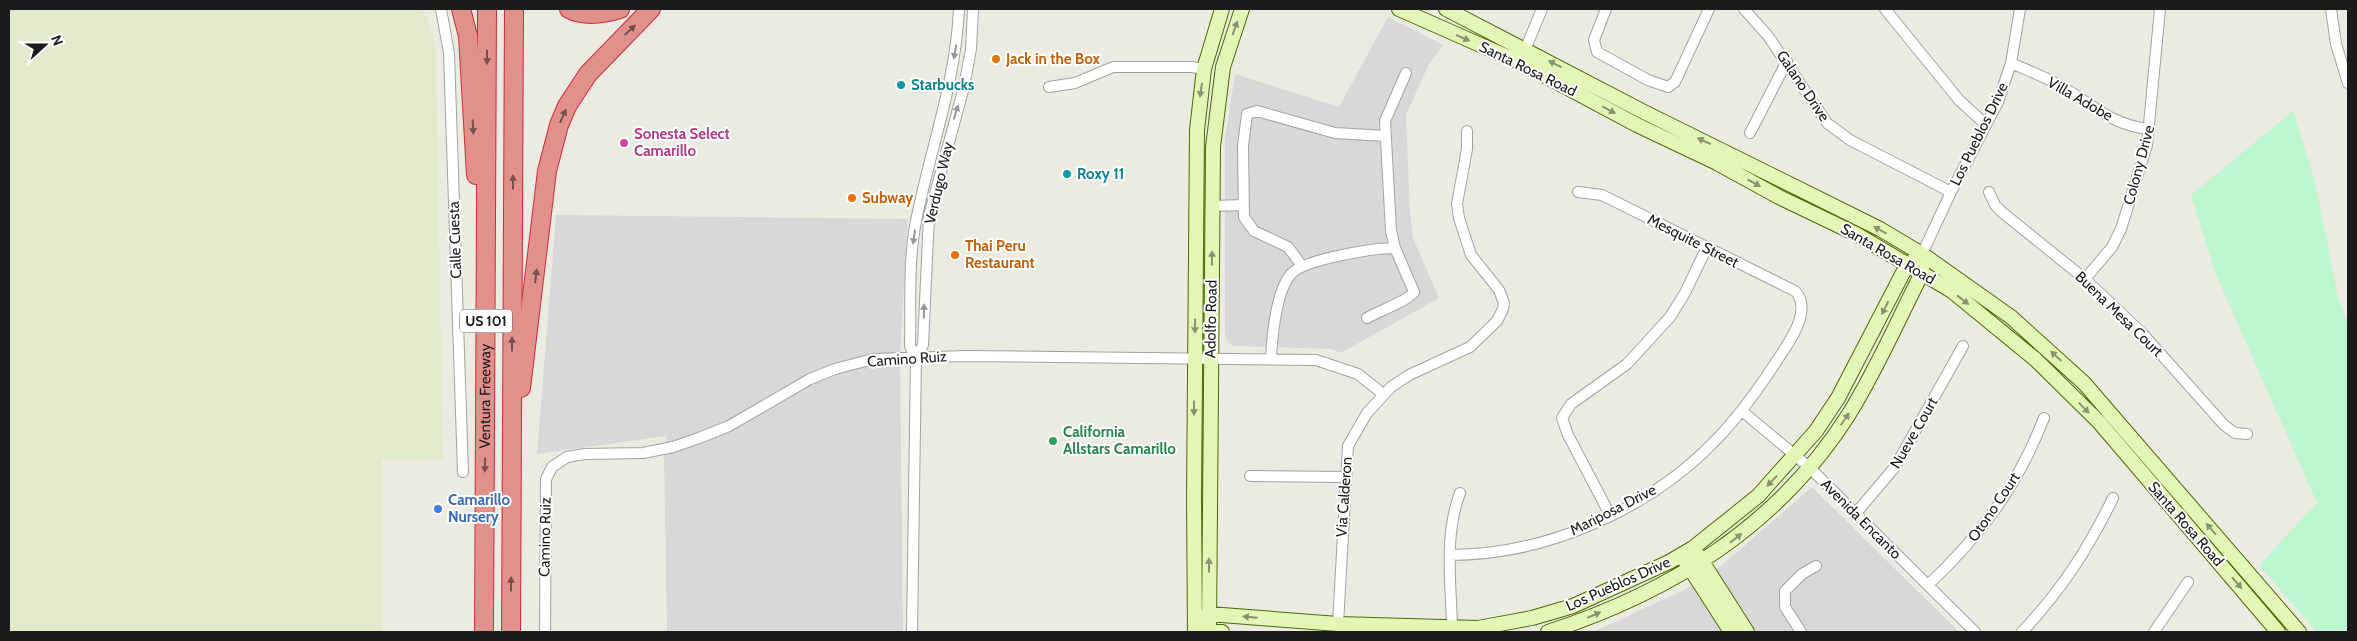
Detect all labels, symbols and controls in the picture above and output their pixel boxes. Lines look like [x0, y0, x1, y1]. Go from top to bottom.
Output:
north arrow [20, 20, 70, 70]
one-way arrow [1232, 20, 1239, 35]
one-way arrow [624, 24, 636, 36]
text: N [47, 32, 67, 48]
one-way arrow [1456, 35, 1470, 43]
street label: Santa Rosa Road [1476, 38, 1580, 100]
one-way arrow [950, 44, 958, 60]
street label: Galano Drive [1773, 47, 1833, 125]
one-way arrow [483, 50, 491, 66]
place label: Jack in the Box [1005, 50, 1101, 68]
marker: Jack in the Box [990, 53, 1002, 65]
one-way arrow [1548, 60, 1562, 68]
street label: Villa Adobe [2044, 73, 2116, 125]
place label: Starbucks [911, 76, 974, 94]
marker: Starbucks [895, 79, 907, 91]
street label: Los Pueblos Drive [1946, 79, 2012, 189]
one-way arrow [1197, 82, 1205, 98]
one-way arrow [953, 104, 961, 119]
one-way arrow [1602, 106, 1616, 114]
one-way arrow [559, 109, 567, 123]
one-way arrow [470, 119, 478, 135]
street label: Colony Drive [2120, 123, 2158, 207]
place label: Sonesta Select Camarillo [634, 125, 730, 160]
one-way arrow [1697, 136, 1711, 144]
marker: Sonesta Select Camarillo [618, 137, 630, 149]
street label: Verdugo Way [921, 140, 957, 226]
place label: Roxy 11 [1077, 165, 1124, 183]
marker: Roxy 11 [1061, 168, 1073, 180]
one-way arrow [509, 174, 517, 190]
one-way arrow [1747, 179, 1761, 187]
place label: Subway [862, 189, 914, 207]
marker: Subway [846, 192, 858, 204]
street label: Calle Cuesta [445, 200, 465, 279]
street label: Mesquite Street [1644, 210, 1742, 272]
street label: Santa Rosa Road [1838, 220, 1938, 288]
one-way arrow [1873, 225, 1887, 234]
one-way arrow [909, 230, 917, 246]
place label: Thai Peru Restaurant [965, 237, 1035, 272]
marker: Thai Peru Restaurant [949, 249, 961, 261]
one-way arrow [1208, 250, 1216, 266]
one-way arrow [532, 268, 540, 284]
street label: Buena Mesa Court [2071, 268, 2167, 360]
street label: Adolfo Road [1201, 280, 1221, 358]
one-way arrow [1956, 294, 1969, 305]
one-way arrow [1881, 301, 1889, 315]
one-way arrow [920, 303, 928, 319]
road number: US 101 [460, 310, 512, 332]
one-way arrow [1191, 318, 1199, 334]
one-way arrow [508, 336, 516, 352]
street label: Ventura Freeway [476, 343, 494, 448]
street label: Camino Ruiz [867, 347, 947, 371]
one-way arrow [2049, 350, 2062, 361]
street label: Nueve Court [1886, 394, 1942, 472]
one-way arrow [1190, 400, 1198, 416]
one-way arrow [2078, 401, 2090, 413]
one-way arrow [1840, 412, 1850, 426]
place label: California Allstars Camarillo [1063, 423, 1176, 458]
marker: California Allstars Camarillo [1047, 435, 1059, 447]
street label: Via Calderon [1332, 456, 1356, 538]
one-way arrow [481, 457, 489, 473]
street label: Otono Court [1964, 469, 2024, 545]
one-way arrow [1766, 475, 1778, 487]
street label: Avenida Encanto [1817, 475, 1905, 563]
street label: Santa Rosa Road [2144, 478, 2228, 570]
street label: Mariposa Drive [1567, 480, 1659, 539]
place label: Camarillo Nursery [448, 491, 510, 526]
street label: Camino Ruiz [535, 497, 555, 577]
marker: Camarillo Nursery [432, 503, 444, 515]
one-way arrow [2205, 522, 2216, 535]
one-way arrow [1729, 532, 1742, 543]
street label: Los Pueblos Drive [1563, 553, 1673, 615]
one-way arrow [1205, 557, 1213, 573]
one-way arrow [507, 575, 515, 591]
one-way arrow [2231, 577, 2242, 590]
one-way arrow [1587, 611, 1601, 619]
one-way arrow [1242, 613, 1258, 621]

